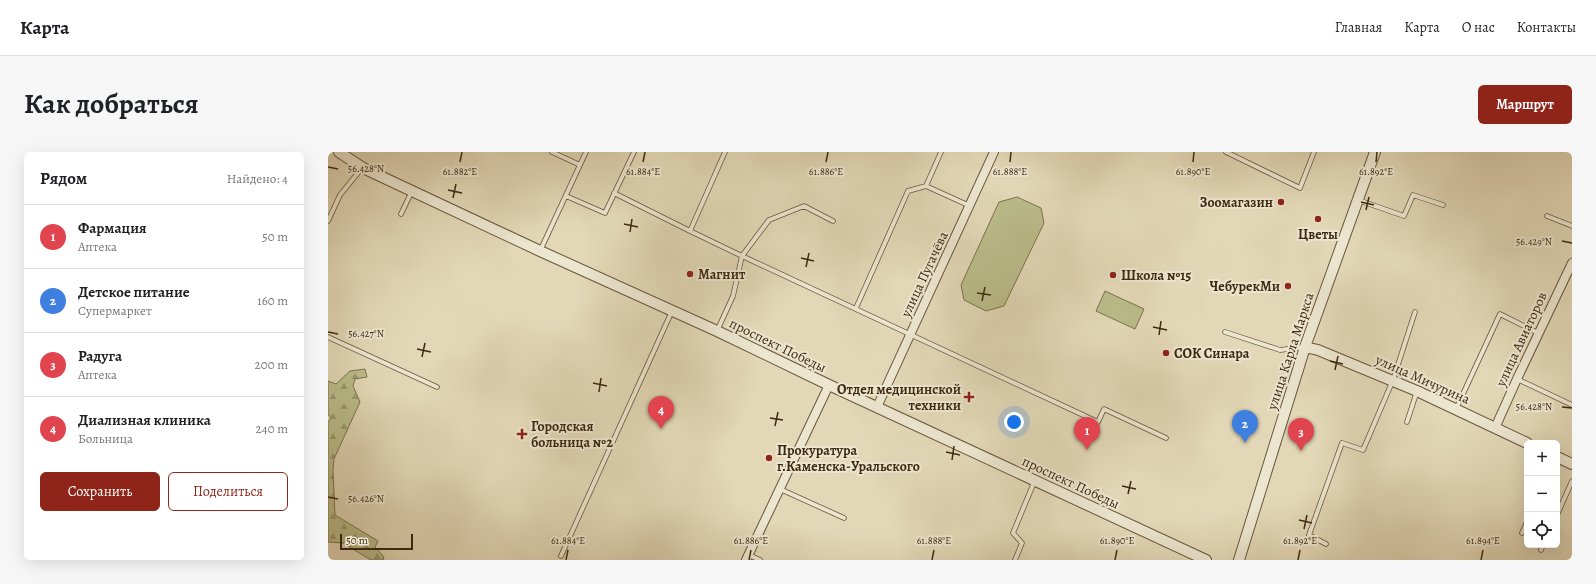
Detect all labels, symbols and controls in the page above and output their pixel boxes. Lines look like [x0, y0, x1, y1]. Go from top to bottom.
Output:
text: Карта [20, 15, 69, 41]
text: Главная [1335, 18, 1382, 37]
text: Карта [1404, 18, 1440, 37]
text: О нас [1462, 18, 1495, 37]
text: Контакты [1517, 18, 1576, 37]
text: Как добраться [24, 85, 199, 123]
button: Маршрут [1478, 85, 1572, 124]
text: 56.428°N [348, 162, 384, 175]
text: 61.882°E [443, 165, 477, 178]
text: 61.884°E [626, 165, 660, 178]
text: 61.886°E [809, 165, 843, 178]
text: 61.888°E [993, 165, 1027, 178]
text: 61.890°E [1176, 165, 1210, 178]
text: 61.892°E [1359, 165, 1393, 178]
text: Рядом [40, 167, 87, 190]
text: Найдено: 4 [227, 170, 288, 187]
place label: Зоомагазин [1200, 193, 1273, 212]
marker: Зоомагазин [1276, 197, 1286, 207]
marker: Цветы [1313, 214, 1323, 224]
text: Фармация [78, 218, 147, 238]
place label: Цветы [1298, 225, 1338, 244]
text: 1 [51, 228, 55, 245]
text: 50 m [262, 228, 288, 245]
street label: улица Пугачёва [896, 228, 953, 321]
text: 56.429°N [1516, 235, 1552, 248]
text: Аптека [78, 238, 117, 255]
place label: Магнит [698, 265, 746, 284]
place label: Школа №15 [1121, 266, 1191, 285]
marker: Магнит [685, 269, 695, 279]
marker: Школа №15 [1108, 270, 1118, 280]
place label: ЧебурекМи [1210, 277, 1280, 296]
marker: ЧебурекМи [1283, 281, 1293, 291]
text: Детское питание [78, 282, 190, 302]
street label: улица Авиаторов [1491, 289, 1552, 390]
street label: улица Карла Маркса [1262, 290, 1319, 413]
text: 2 [50, 292, 56, 309]
text: 160 m [257, 292, 288, 309]
text: Супермаркет [78, 302, 152, 319]
street label: проспект Победы [726, 314, 829, 377]
text: 56.427°N [348, 327, 384, 340]
place label: СОК Синара [1174, 344, 1250, 363]
text: Радуга [78, 346, 122, 366]
marker: СОК Синара [1161, 348, 1171, 358]
street label: улица Мичурина [1372, 350, 1474, 409]
text: 3 [50, 356, 56, 373]
text: 200 m [255, 356, 288, 373]
text: Аптека [78, 366, 117, 383]
place label: Отдел медицинской техники [837, 380, 961, 415]
marker: Отдел медицинской техники [964, 392, 974, 402]
pin: 4 [648, 396, 674, 429]
text: 56.428°N [1516, 400, 1552, 413]
text: Диализная клиника [78, 410, 211, 430]
pin: 2 [1232, 410, 1258, 443]
your location [1004, 412, 1024, 432]
place label: Городская больница №2 [531, 417, 613, 452]
pin: 1 [1074, 417, 1100, 450]
pin: 3 [1288, 418, 1314, 451]
text: 4 [50, 420, 56, 437]
text: 240 m [256, 420, 288, 437]
marker: Городская больница №2 [516, 428, 528, 440]
text: Больница [78, 430, 133, 447]
map controls [1524, 440, 1560, 548]
button: + [1524, 440, 1560, 476]
place label: Прокуратура г.Каменска-Уральского [777, 441, 920, 476]
street label: проспект Победы [1019, 451, 1123, 513]
marker: Прокуратура г.Каменска-Уральского [764, 453, 774, 463]
button: Сохранить [40, 472, 160, 511]
button: Поделиться [168, 472, 288, 511]
button: − [1524, 476, 1560, 512]
text: 56.426°N [348, 492, 384, 505]
button: locate [1524, 512, 1560, 548]
scale bar [340, 532, 413, 551]
text: 50 m [346, 533, 368, 548]
text: 61.884°E [551, 534, 585, 547]
text: 61.886°E [734, 534, 768, 547]
text: 61.888°E [917, 534, 951, 547]
text: 61.890°E [1100, 534, 1134, 547]
text: 61.892°E [1283, 534, 1317, 547]
text: 61.894°E [1466, 534, 1500, 547]

